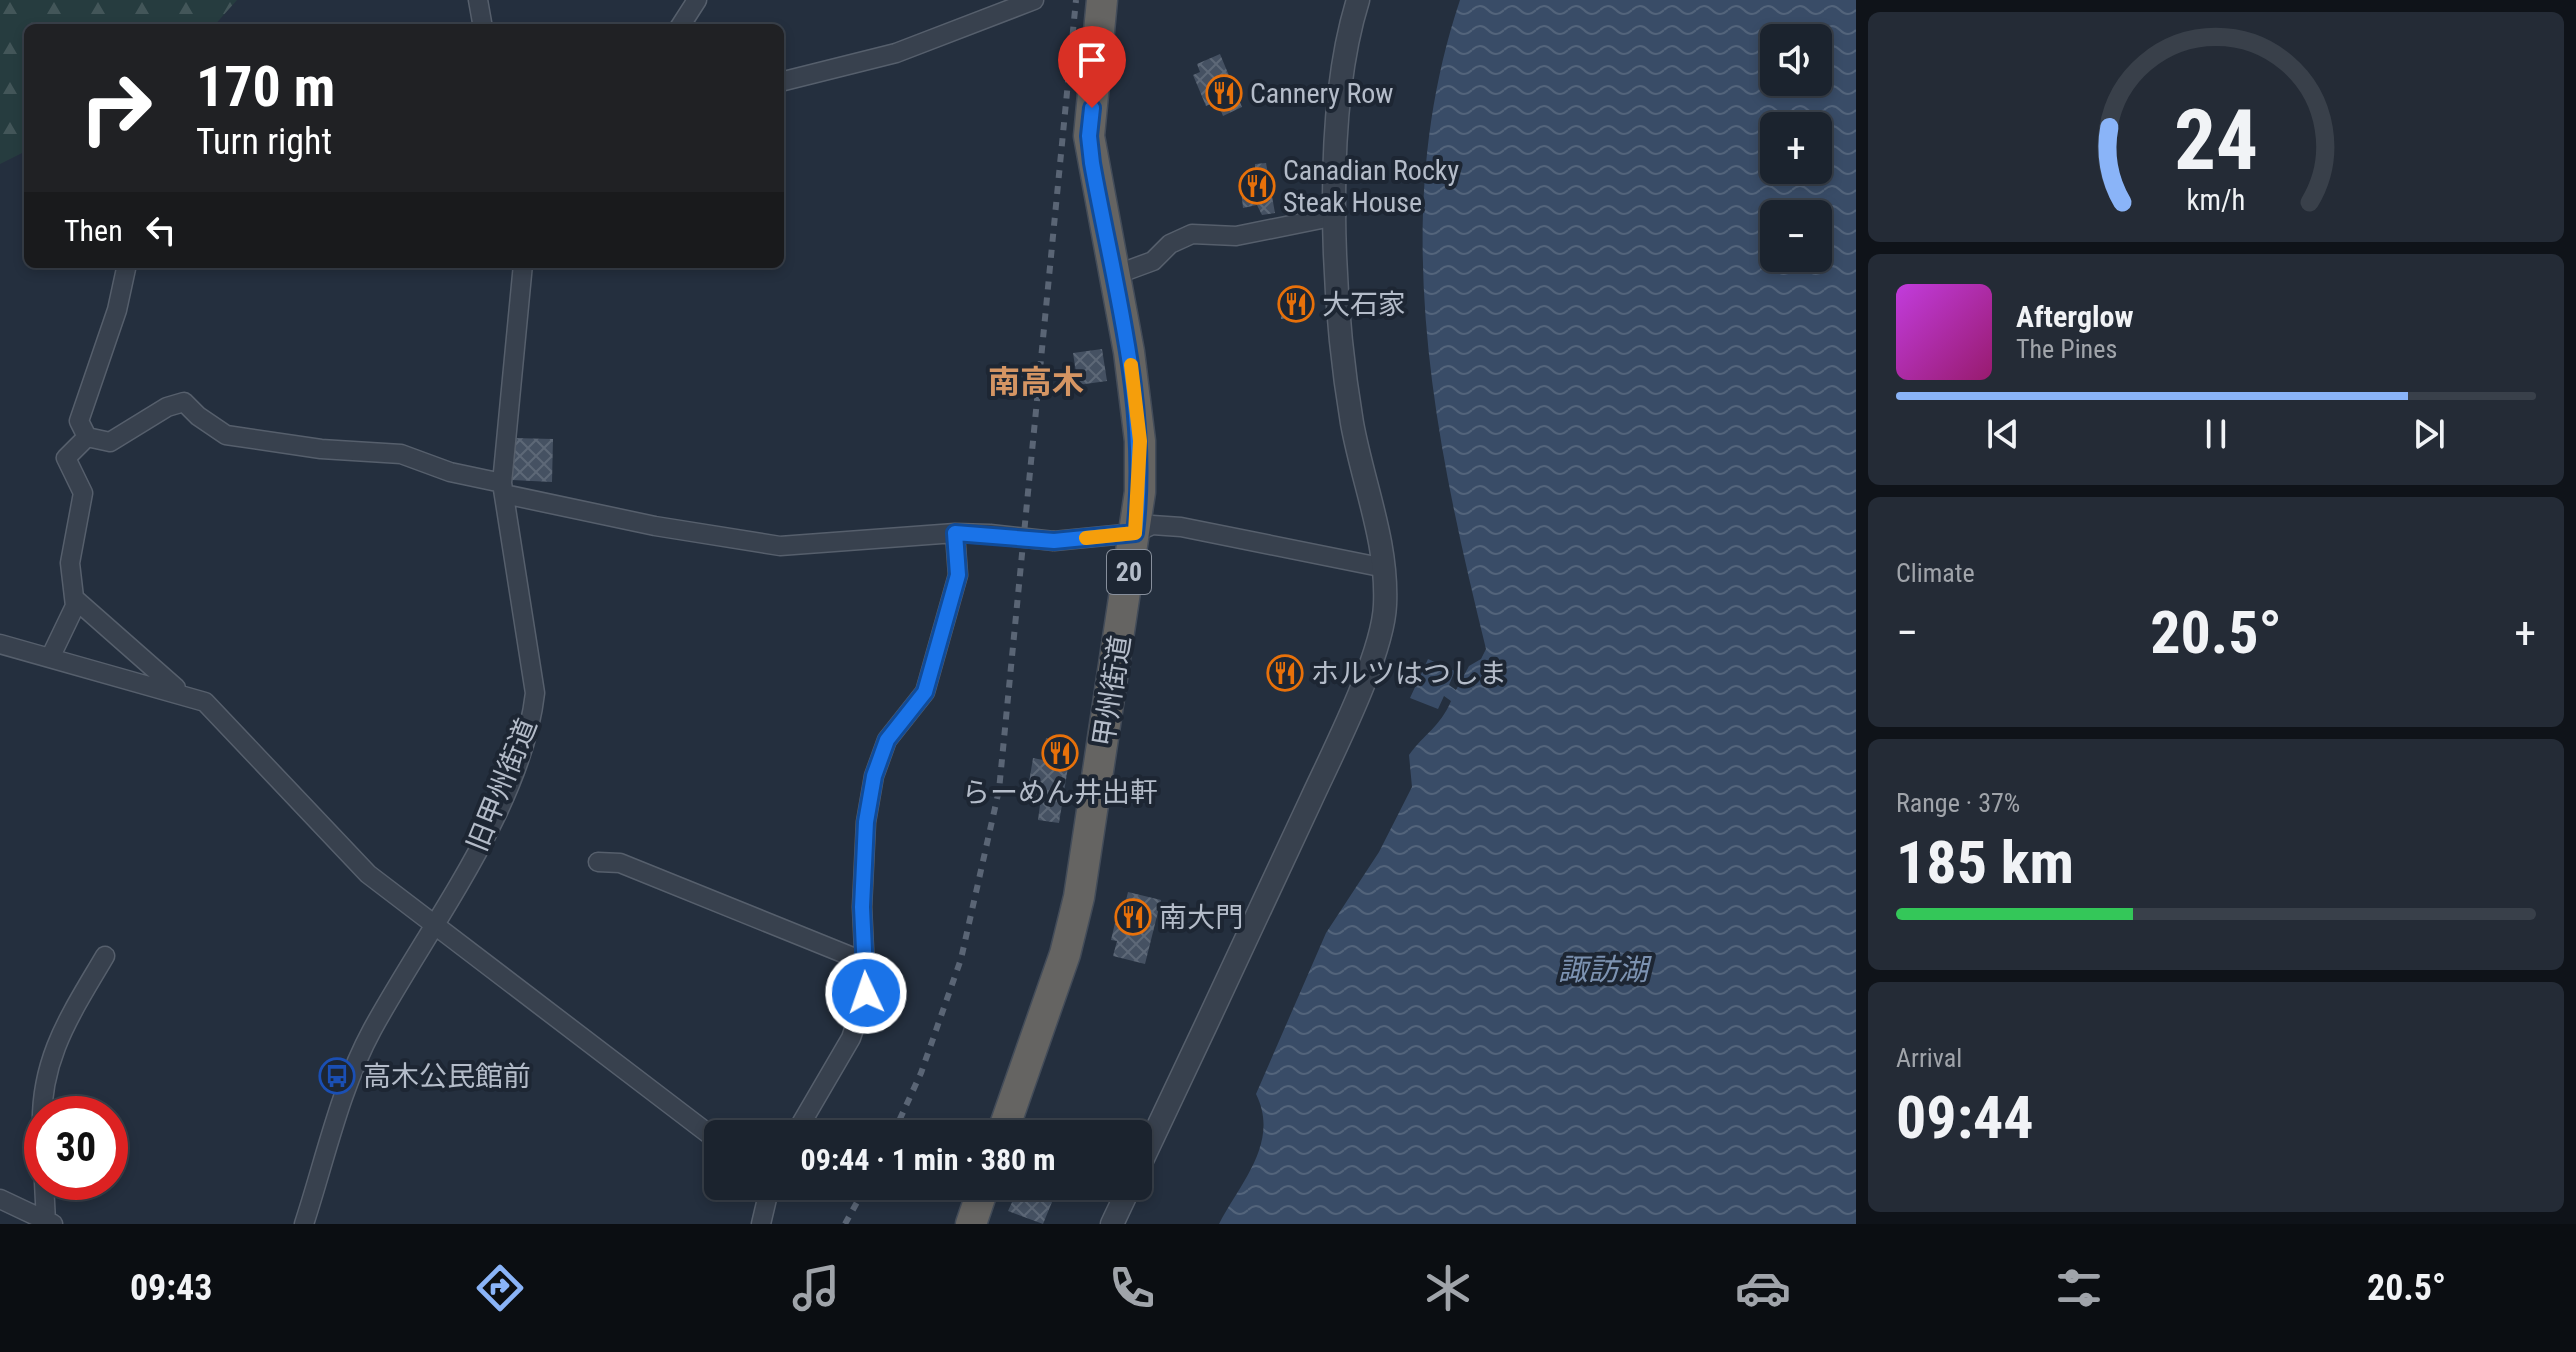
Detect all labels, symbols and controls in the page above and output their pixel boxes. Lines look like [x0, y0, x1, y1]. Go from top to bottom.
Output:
map controls [1760, 24, 1832, 272]
button: sound [1760, 24, 1832, 96]
pin [1058, 26, 1126, 108]
icon: arrive [1070, 38, 1114, 82]
text: 170 m [196, 54, 335, 120]
icon: right [64, 56, 168, 160]
restaurant icon: Cannery Row [1205, 74, 1243, 112]
place label: Cannery Row [1250, 77, 1394, 110]
text: 24 [2174, 92, 2258, 189]
button: + [1760, 112, 1832, 184]
text: Turn right [196, 121, 332, 163]
place label: Canadian Rocky Steak House [1283, 154, 1459, 219]
restaurant icon: Canadian Rocky Steak House [1238, 167, 1276, 205]
text: km/h [2187, 183, 2245, 217]
button: − [1760, 200, 1832, 272]
icon: left [139, 208, 183, 252]
text: Then [64, 213, 123, 248]
restaurant icon: 大石家 [1277, 285, 1315, 323]
place label: 大石家 [1322, 288, 1406, 321]
text: Afterglow [2016, 299, 2134, 334]
text: The Pines [2016, 334, 2117, 364]
district label: 南高木 [988, 363, 1084, 401]
icon: previous [1981, 412, 2025, 456]
icon: pause [2194, 412, 2238, 456]
icon: next [2407, 412, 2451, 456]
road number: 20 [1107, 550, 1151, 594]
text: Climate [1896, 558, 1975, 588]
text: 20.5° [2150, 597, 2282, 668]
text: − [1896, 607, 1918, 659]
text: + [2514, 607, 2536, 659]
street label: 甲州街道 [1087, 633, 1137, 749]
restaurant icon: ホルツはつしま [1266, 654, 1304, 692]
place label: ホルツはつしま [1311, 657, 1507, 690]
street label: 旧甲州街道 [460, 714, 544, 856]
restaurant icon: らーめん井出軒 [1041, 734, 1079, 772]
place label: らーめん井出軒 [962, 776, 1158, 809]
text: Range · 37% [1896, 788, 2020, 818]
text: 185 km [1896, 827, 2074, 898]
restaurant icon: 南大門 [1114, 898, 1152, 936]
place label: 南大門 [1159, 901, 1243, 934]
position arrow [824, 951, 908, 1035]
water label: 諏訪湖 [1558, 952, 1652, 987]
text: Arrival [1896, 1043, 1962, 1073]
bus stop icon: 高木公民館前 [318, 1057, 356, 1095]
place label: 高木公民館前 [363, 1060, 531, 1093]
text: 09:44 [1896, 1082, 2034, 1153]
speed limit sign: 30 [24, 1096, 128, 1200]
text: 09:44 · 1 min · 380 m [801, 1142, 1055, 1177]
icon: directions [472, 1260, 528, 1316]
icon: music [788, 1260, 844, 1316]
icon: phone [1104, 1260, 1160, 1316]
icon: climate [1420, 1260, 1476, 1316]
icon: car [1735, 1260, 1791, 1316]
icon: filters [2051, 1260, 2107, 1316]
text: 09:43 [130, 1267, 213, 1309]
text: 20.5° [2367, 1267, 2446, 1309]

